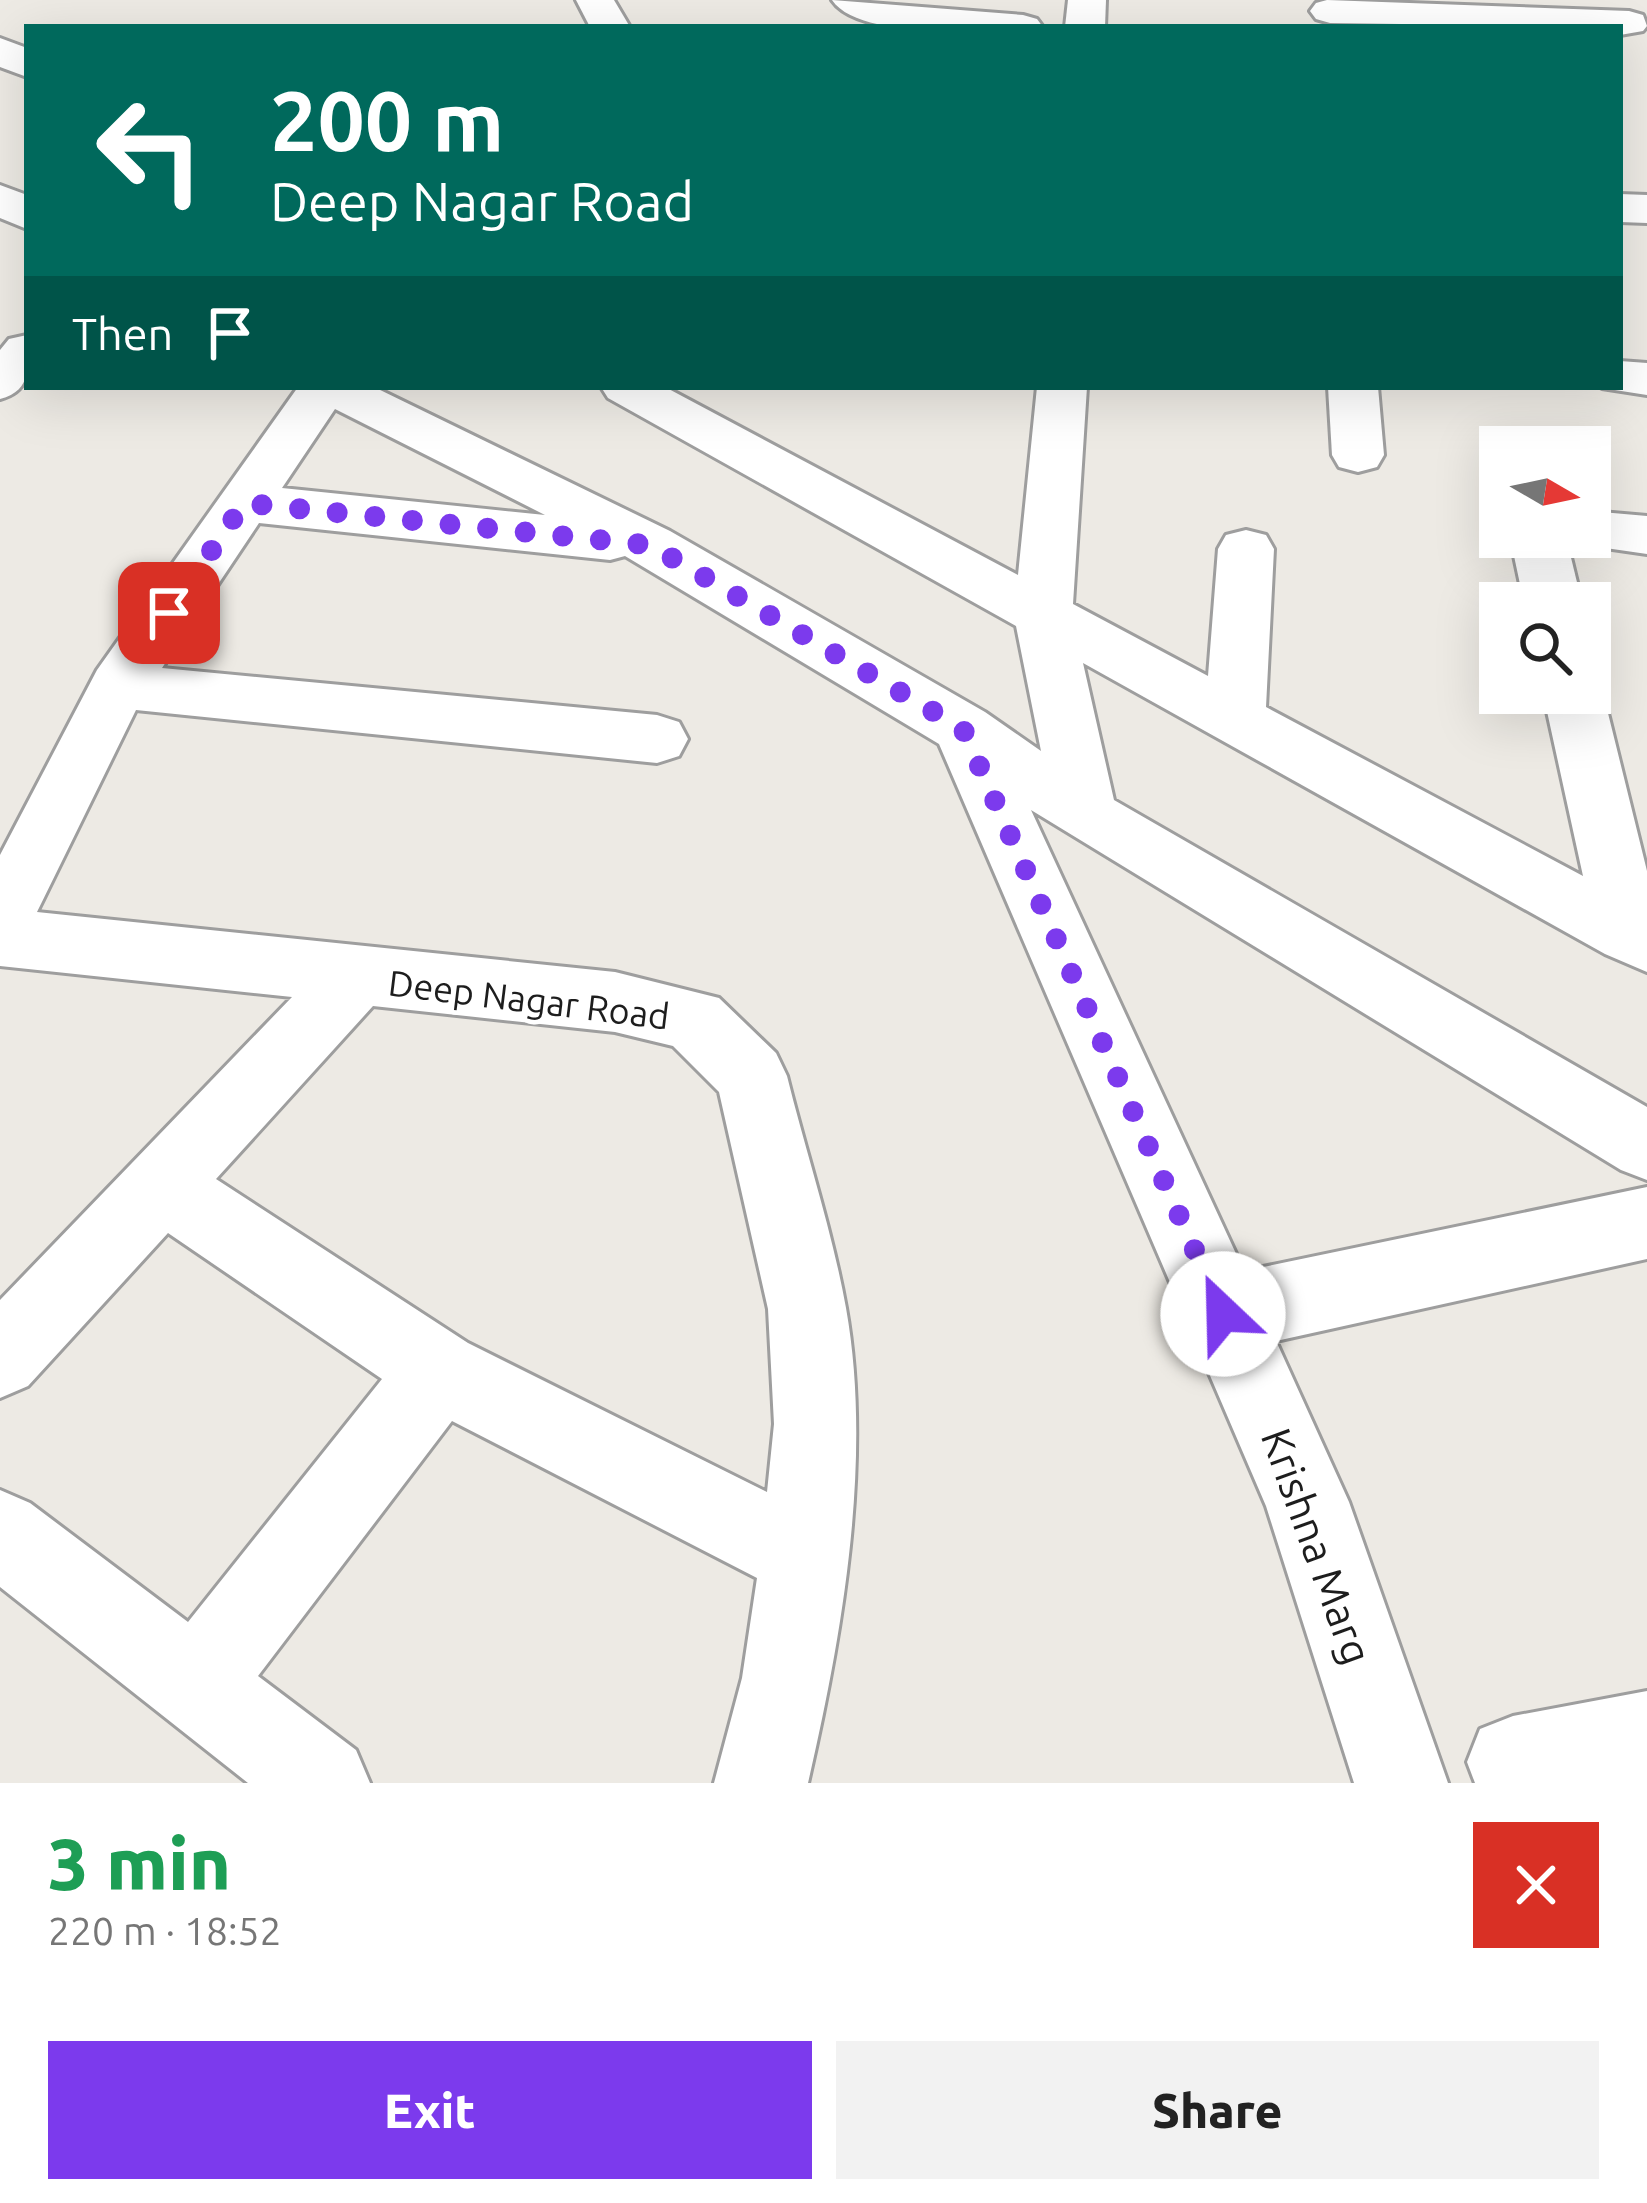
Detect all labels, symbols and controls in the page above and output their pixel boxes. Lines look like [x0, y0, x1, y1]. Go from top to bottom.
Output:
icon: left [72, 72, 228, 228]
text: 200 m [270, 73, 504, 167]
text: Deep Nagar Road [270, 171, 694, 231]
icon: arrive [197, 300, 263, 366]
text: Then [72, 308, 173, 359]
north arrow [1479, 426, 1611, 558]
map controls [1479, 426, 1611, 714]
pin [118, 562, 220, 664]
icon: arrive [136, 580, 202, 646]
button: search [1479, 582, 1611, 714]
street label: Deep Nagar Road [386, 961, 672, 1037]
position arrow [1160, 1251, 1286, 1377]
street label: Krishna Marg [1253, 1422, 1381, 1670]
button: close [1473, 1822, 1599, 1948]
text: 3 min [48, 1823, 231, 1904]
text: 220 m · 18:52 [48, 1909, 282, 1952]
button: Exit [48, 2041, 812, 2179]
button: Share [836, 2041, 1599, 2179]

